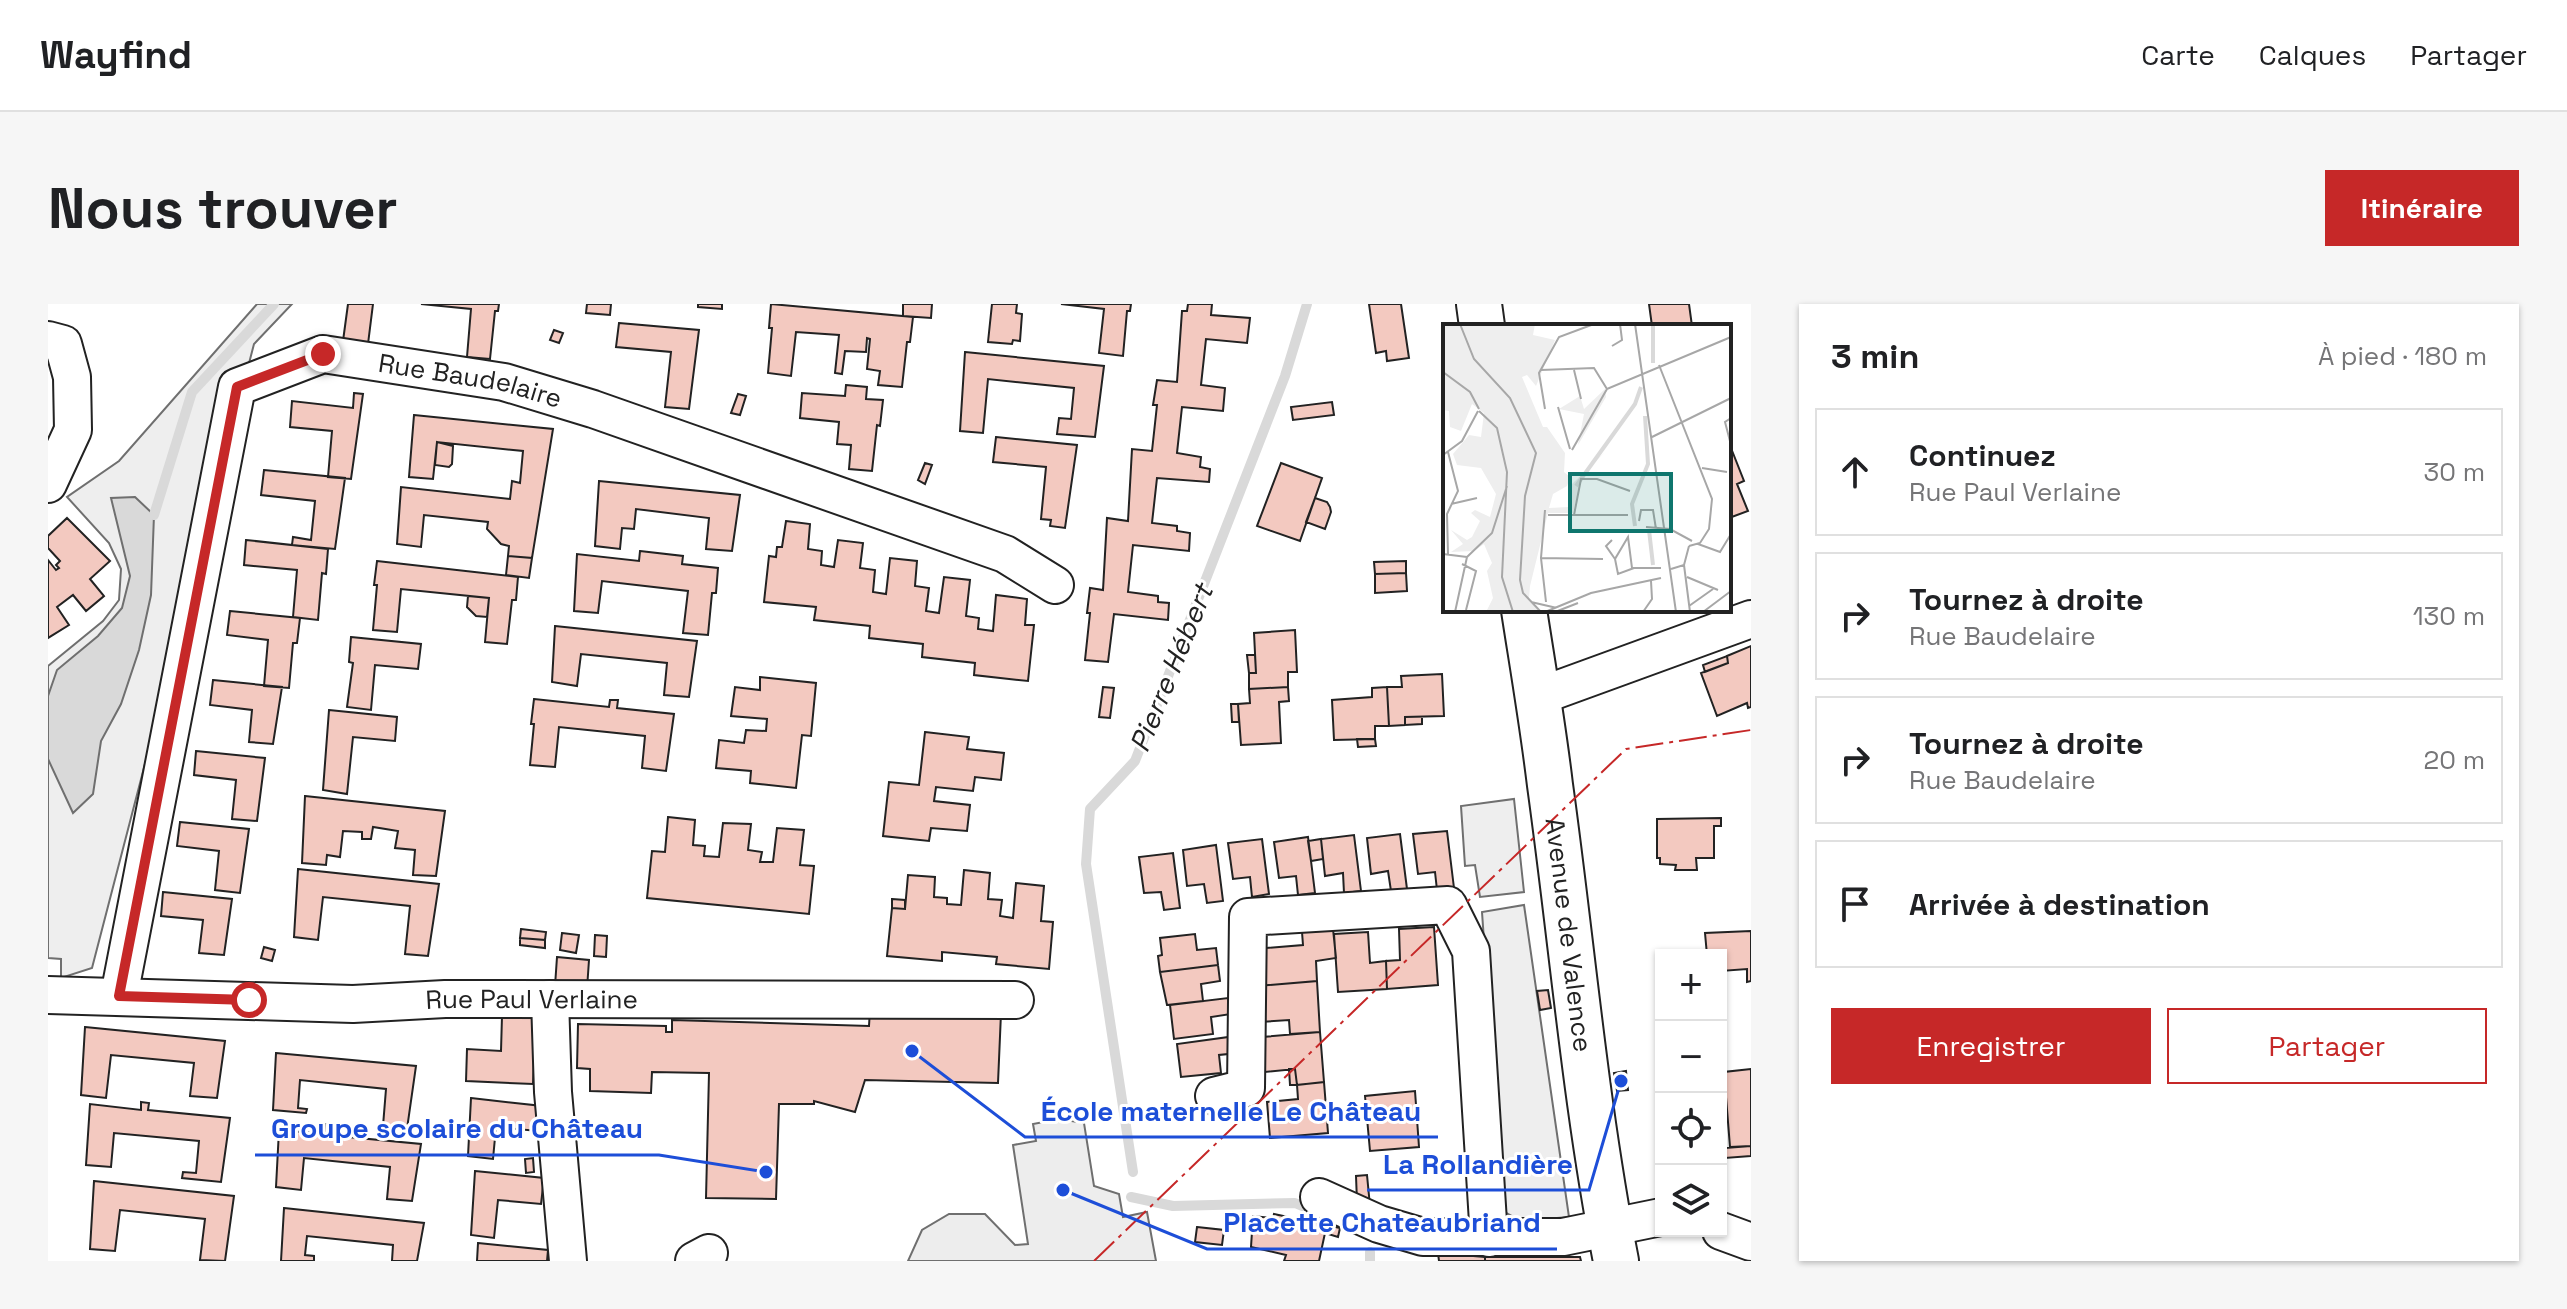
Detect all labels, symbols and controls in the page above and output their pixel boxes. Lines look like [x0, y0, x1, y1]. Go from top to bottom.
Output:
text: Wayfind [40, 31, 192, 79]
text: Carte [2141, 37, 2215, 73]
text: Calques [2259, 37, 2366, 73]
text: Partager [2410, 37, 2527, 73]
button: Itinéraire [2325, 170, 2519, 246]
text: Nous trouver [48, 173, 398, 244]
inset map [1443, 324, 1731, 612]
text: 3 min [1831, 335, 1919, 378]
route end [305, 336, 341, 372]
text: À pied · 180 m [2318, 339, 2487, 373]
street label: Rue Baudelaire [376, 346, 566, 416]
text: Continuez [1909, 436, 2056, 475]
icon: ahead [1833, 450, 1877, 494]
text: 30 m [2424, 455, 2485, 489]
text: Rue Paul Verlaine [1909, 475, 2121, 509]
water label: Pierre Hébert [1121, 576, 1222, 757]
text: Tournez à droite [1909, 580, 2143, 619]
icon: right [1833, 594, 1877, 638]
text: 130 m [2413, 599, 2485, 633]
text: Rue Baudelaire [1909, 619, 2096, 653]
text: Tournez à droite [1909, 724, 2143, 763]
icon: right [1833, 738, 1877, 782]
text: 20 m [2424, 743, 2485, 777]
text: Rue Baudelaire [1909, 763, 2096, 797]
street label: Avenue de Valence [1538, 816, 1600, 1054]
icon: arrive [1833, 882, 1877, 926]
text: Arrivée à destination [1909, 885, 2210, 924]
map controls [1655, 949, 1727, 1237]
button: + [1655, 949, 1727, 1021]
route start [231, 982, 267, 1018]
street label: Rue Paul Verlaine [425, 982, 638, 1017]
button: Enregistrer [1831, 1008, 2151, 1084]
button: Partager [2167, 1008, 2487, 1084]
button: − [1655, 1021, 1727, 1093]
callout: École maternelle Le Château [1025, 1085, 1438, 1137]
text: École maternelle Le Château [1041, 1093, 1421, 1129]
button: locate [1655, 1093, 1727, 1165]
callout: Groupe scolaire du Château [255, 1103, 659, 1155]
text: Groupe scolaire du Château [271, 1110, 643, 1146]
callout: La Rollandière [1367, 1138, 1589, 1190]
text: La Rollandière [1383, 1146, 1573, 1182]
button: layers [1655, 1165, 1727, 1237]
callout: Placette Chateaubriand [1207, 1197, 1557, 1249]
text: Placette Chateaubriand [1223, 1204, 1541, 1240]

